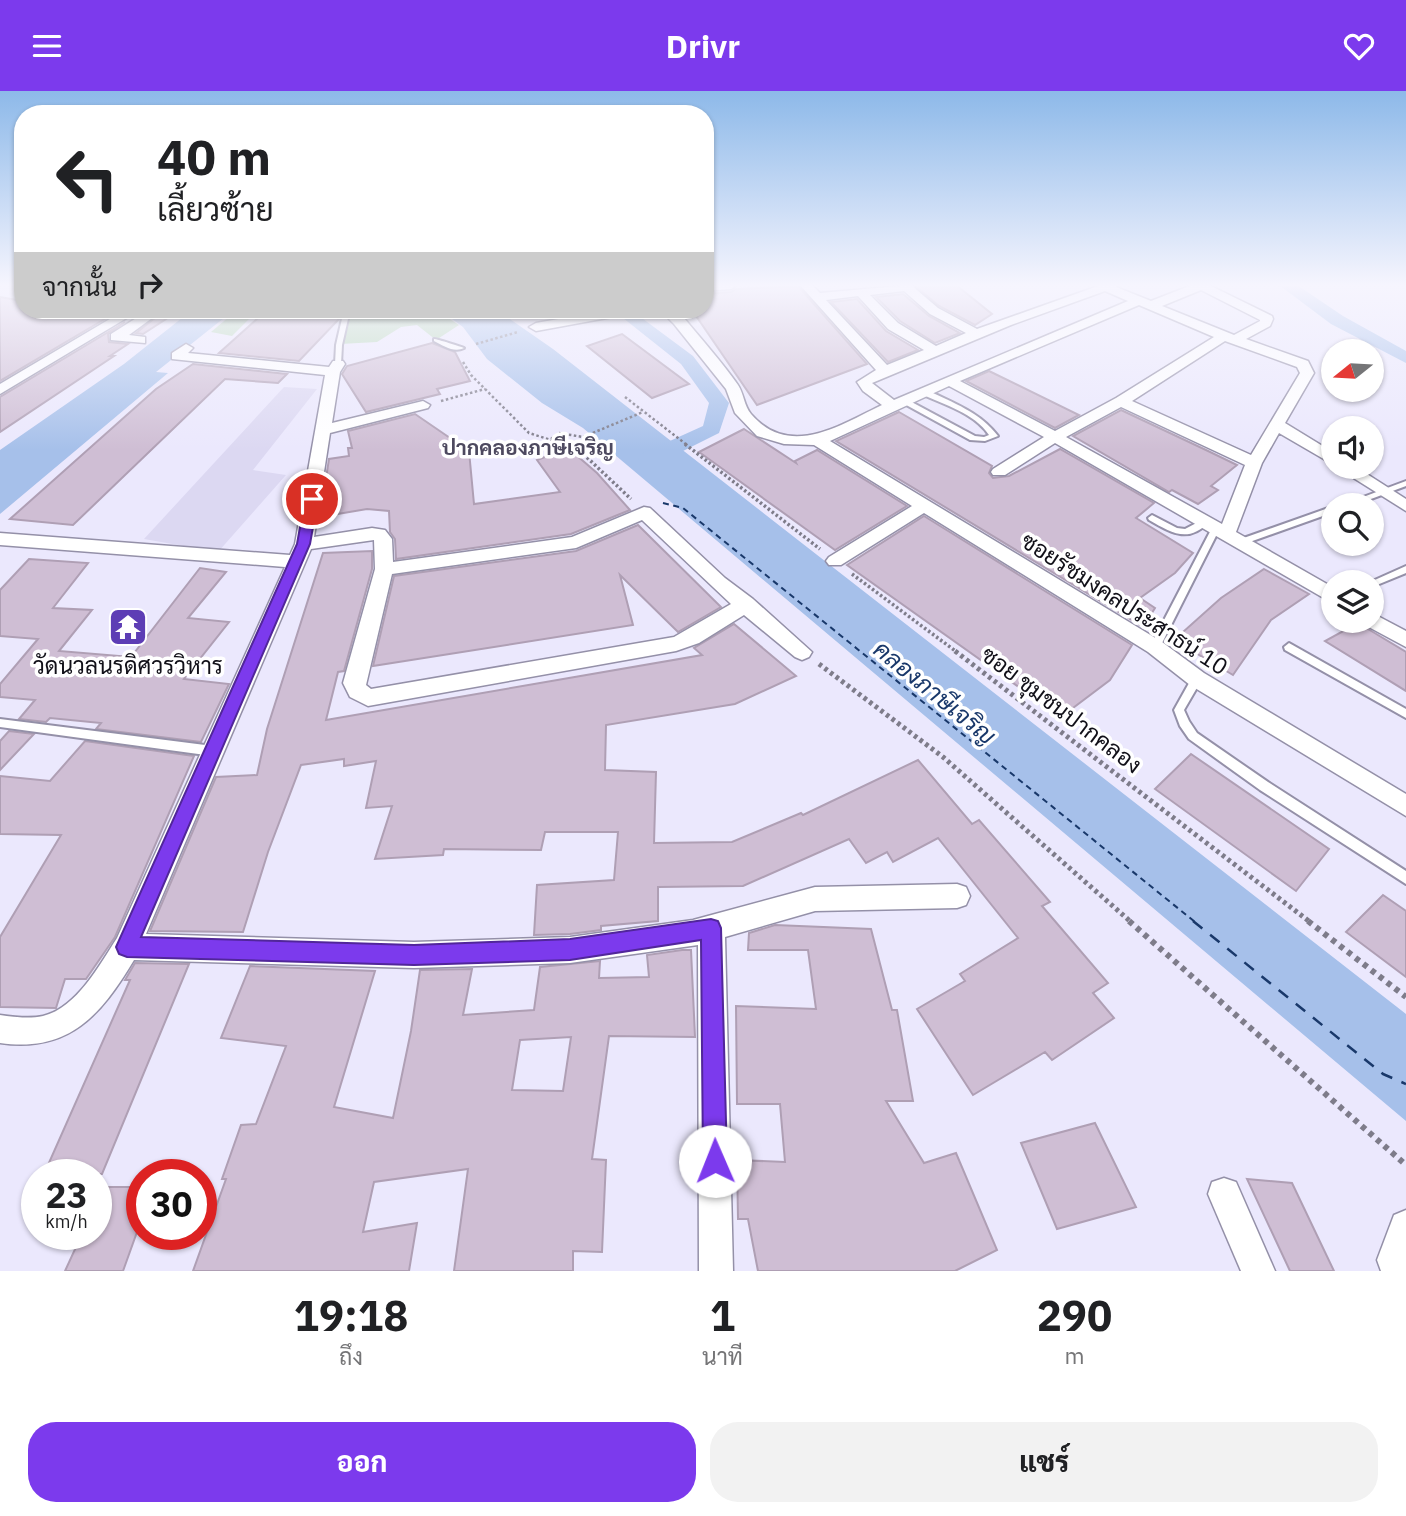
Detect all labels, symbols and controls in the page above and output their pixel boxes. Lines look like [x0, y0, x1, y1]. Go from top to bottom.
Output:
text: Drivr [666, 25, 740, 67]
icon: menu [28, 27, 66, 65]
icon: heart [1340, 27, 1378, 65]
text: 40 m [157, 125, 271, 188]
icon: left [42, 133, 133, 224]
text: เลี้ยวซ้าย [157, 188, 274, 230]
icon: right [131, 266, 169, 304]
text: จากนั้น [42, 269, 117, 303]
north arrow [1321, 339, 1384, 403]
map controls [1321, 339, 1384, 633]
button: sound [1321, 416, 1384, 479]
district label: ปากคลองภาษีเจริญ [442, 433, 614, 461]
pin [282, 469, 342, 529]
icon: arrive [293, 480, 331, 518]
button: search [1321, 493, 1384, 556]
street label: ซอยรัชมงคลประสาธน์ 10 [1016, 525, 1234, 681]
button: layers [1321, 570, 1384, 633]
temple icon: วัดนวลนรดิศวรวิหาร [107, 606, 149, 648]
water label: คลองภาษีเจริญ [867, 633, 1003, 751]
street label: ซอย ชุมชนปากคลอง [974, 639, 1148, 781]
place label: วัดนวลนรดิศวรวิหาร [33, 650, 223, 680]
position arrow [678, 1124, 752, 1198]
speed limit sign: 30 [126, 1159, 217, 1250]
text: 23 [45, 1172, 88, 1218]
text: km/h [45, 1210, 88, 1233]
text: 19:18 [294, 1288, 408, 1343]
text: 1 [710, 1288, 735, 1343]
text: 290 [1037, 1288, 1112, 1343]
text: m [1064, 1340, 1085, 1370]
text: ถึง [339, 1341, 363, 1371]
text: นาที [702, 1341, 743, 1371]
button: ออก [28, 1422, 696, 1502]
button: แชร์ [710, 1422, 1378, 1502]

